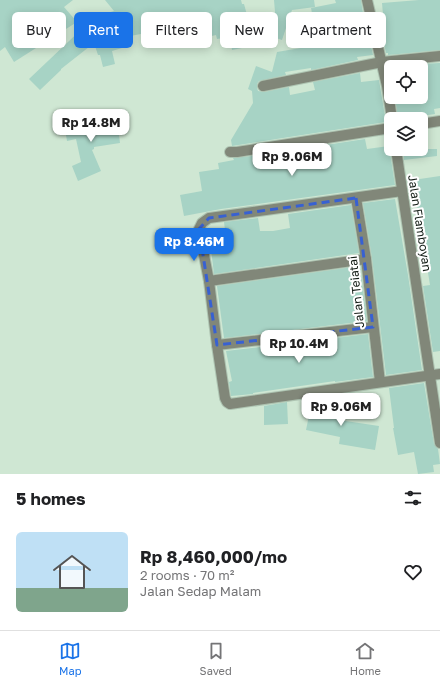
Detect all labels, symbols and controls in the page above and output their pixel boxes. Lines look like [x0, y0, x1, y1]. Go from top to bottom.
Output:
chip: Buy [12, 12, 66, 48]
chip: Rent [74, 12, 133, 48]
chip: Filters [141, 12, 212, 48]
chip: New [220, 12, 278, 48]
chip: Apartment [286, 12, 386, 48]
map controls [384, 60, 428, 156]
button: locate [384, 60, 428, 104]
pin: Rp 14.8M [50, 109, 132, 143]
button: layers [384, 112, 428, 156]
text: Rp 14.8M [61, 114, 121, 130]
pin: Rp 9.06M [251, 143, 333, 177]
text: Rp 9.06M [262, 148, 322, 164]
street label: Jalan Flamboyan [405, 174, 435, 272]
pin: Rp 8.46M [153, 228, 235, 262]
text: Rp 8.46M [164, 233, 224, 249]
street label: Jalan Teiatai [345, 255, 367, 329]
pin: Rp 10.4M [258, 330, 340, 364]
text: Rp 10.4M [269, 335, 329, 351]
pin: Rp 9.06M [300, 393, 382, 427]
text: Rp 9.06M [311, 398, 371, 414]
icon: filters [402, 487, 424, 509]
text: 5 homes [16, 488, 86, 509]
text: Rp 8,460,000/mo [140, 546, 287, 567]
icon: home [48, 548, 96, 596]
icon: heart [402, 561, 424, 583]
text: 2 rooms · 70 m² [140, 567, 235, 583]
text: Jalan Sedap Malam [140, 583, 261, 599]
tab: Map [59, 640, 82, 677]
tab: Saved [200, 640, 232, 677]
tab: Home [350, 640, 381, 677]

